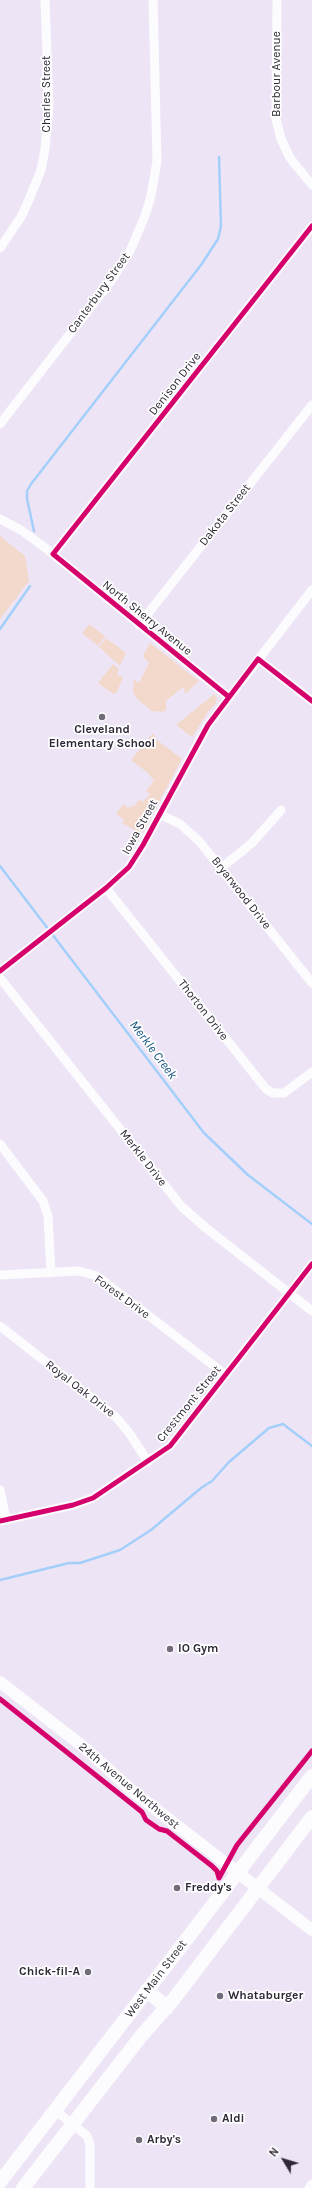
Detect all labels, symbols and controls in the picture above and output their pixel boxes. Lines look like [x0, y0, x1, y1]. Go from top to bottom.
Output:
street label: Barbour Avenue [270, 31, 284, 117]
street label: Charles Street [40, 55, 54, 133]
street label: Canterbury Street [65, 250, 133, 336]
street label: Denison Drive [146, 350, 204, 418]
street label: Dakota Street [196, 481, 254, 549]
street label: North Sherry Avenue [99, 577, 195, 659]
marker: Cleveland Elementary School [97, 712, 107, 722]
place label: Cleveland Elementary School [49, 723, 155, 751]
street label: Iowa Street [119, 797, 161, 857]
street label: Bryarwood Drive [208, 854, 274, 932]
street label: Thorton Drive [175, 977, 231, 1043]
water label: Merkle Creek [126, 1018, 180, 1082]
street label: Merkle Drive [116, 1127, 170, 1189]
street label: Forest Drive [92, 1272, 152, 1322]
street label: Royal Oak Drive [42, 1357, 118, 1421]
street label: Crestmont Street [154, 1363, 224, 1445]
place label: IO Gym [178, 1642, 218, 1656]
marker: IO Gym [165, 1644, 175, 1654]
street label: 24th Avenue Northwest [76, 1740, 182, 1832]
place label: Freddy's [185, 1881, 232, 1895]
marker: Freddy's [172, 1883, 182, 1893]
street label: West Main Street [122, 1937, 190, 2021]
place label: Chick-fil-A [19, 1965, 80, 1979]
marker: Chick-fil-A [83, 1967, 93, 1977]
place label: Whataburger [228, 1989, 303, 2003]
marker: Whataburger [215, 1991, 225, 2001]
place label: Aldi [222, 2112, 244, 2126]
marker: Aldi [209, 2114, 219, 2124]
place label: Arby's [147, 2133, 181, 2147]
marker: Arby's [134, 2135, 144, 2145]
north arrow [264, 2140, 304, 2180]
text: N [267, 2145, 282, 2159]

